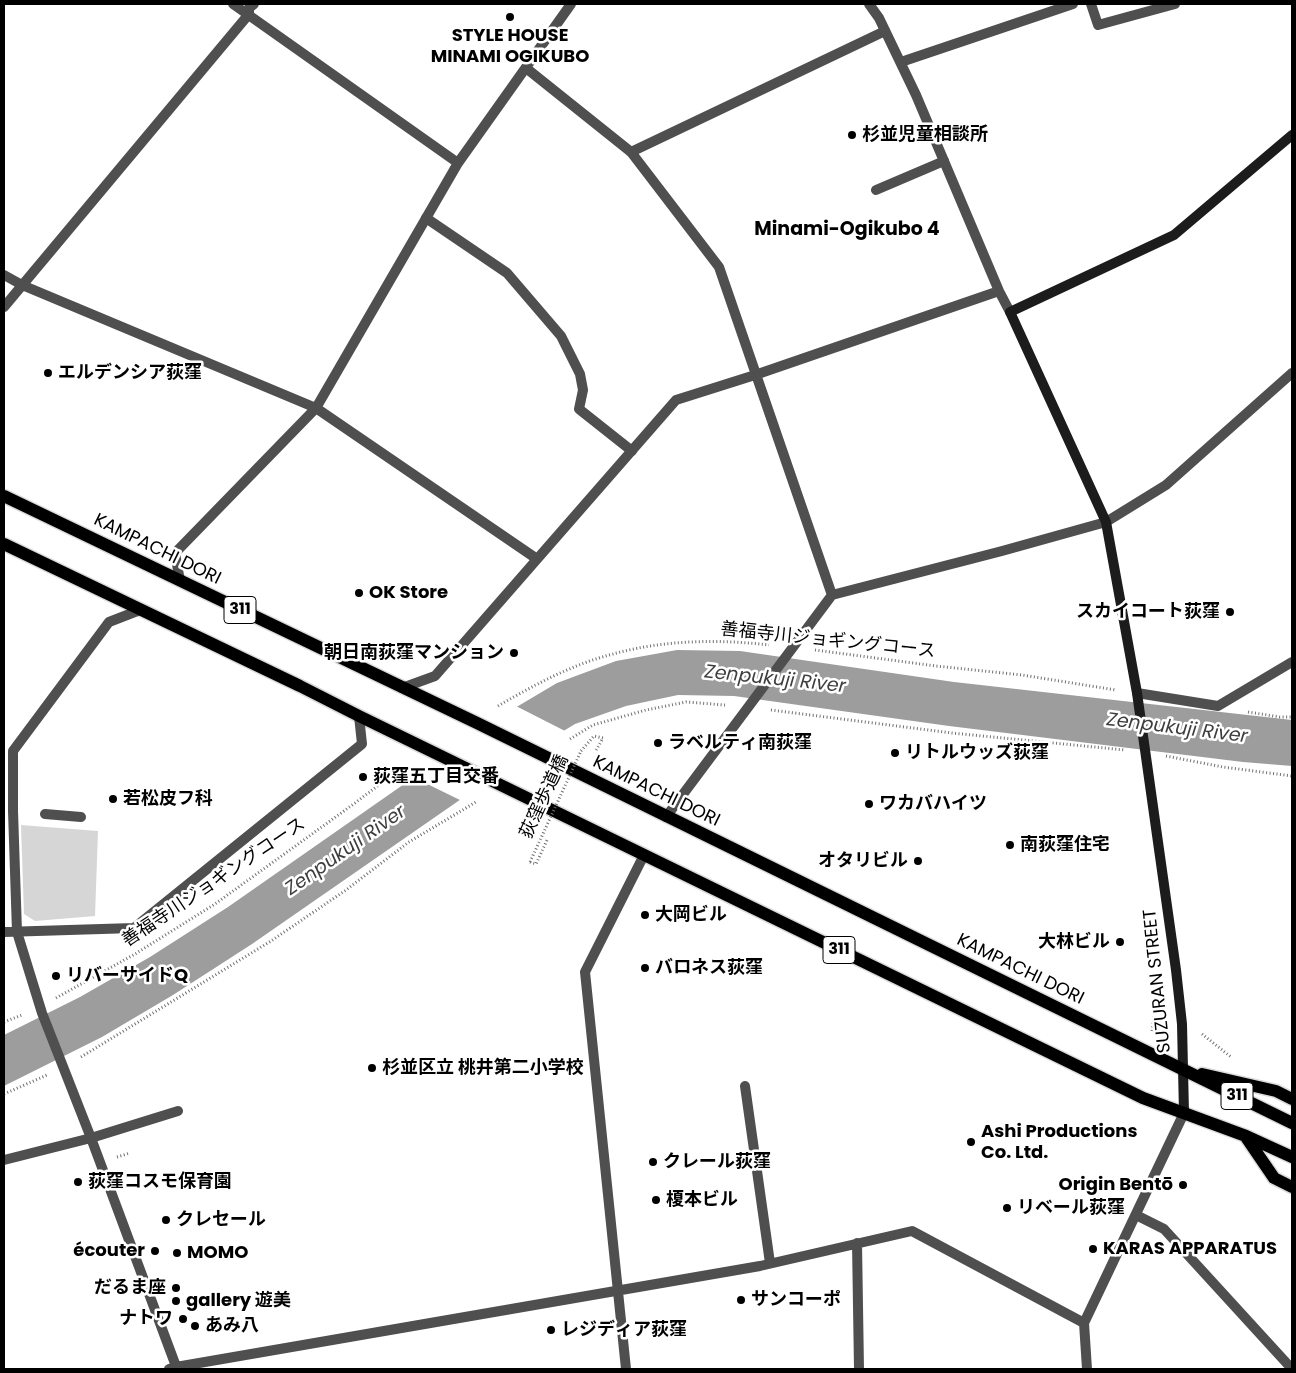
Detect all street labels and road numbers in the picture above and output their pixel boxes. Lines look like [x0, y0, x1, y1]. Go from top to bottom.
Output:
street label: KAMPACHI DORI [90, 510, 224, 590]
road number: 311 [224, 596, 256, 624]
street label: 善福寺川ジョギングコース [719, 619, 937, 663]
street label: 荻窪歩道橋 [516, 752, 574, 842]
street label: KAMPACHI DORI [589, 752, 723, 832]
street label: 善福寺川ジョギングコース [118, 814, 310, 952]
street label: SUZURAN STREET [1140, 908, 1176, 1054]
street label: KAMPACHI DORI [953, 930, 1087, 1010]
road number: 311 [823, 936, 855, 964]
road number: 311 [1221, 1082, 1253, 1110]

